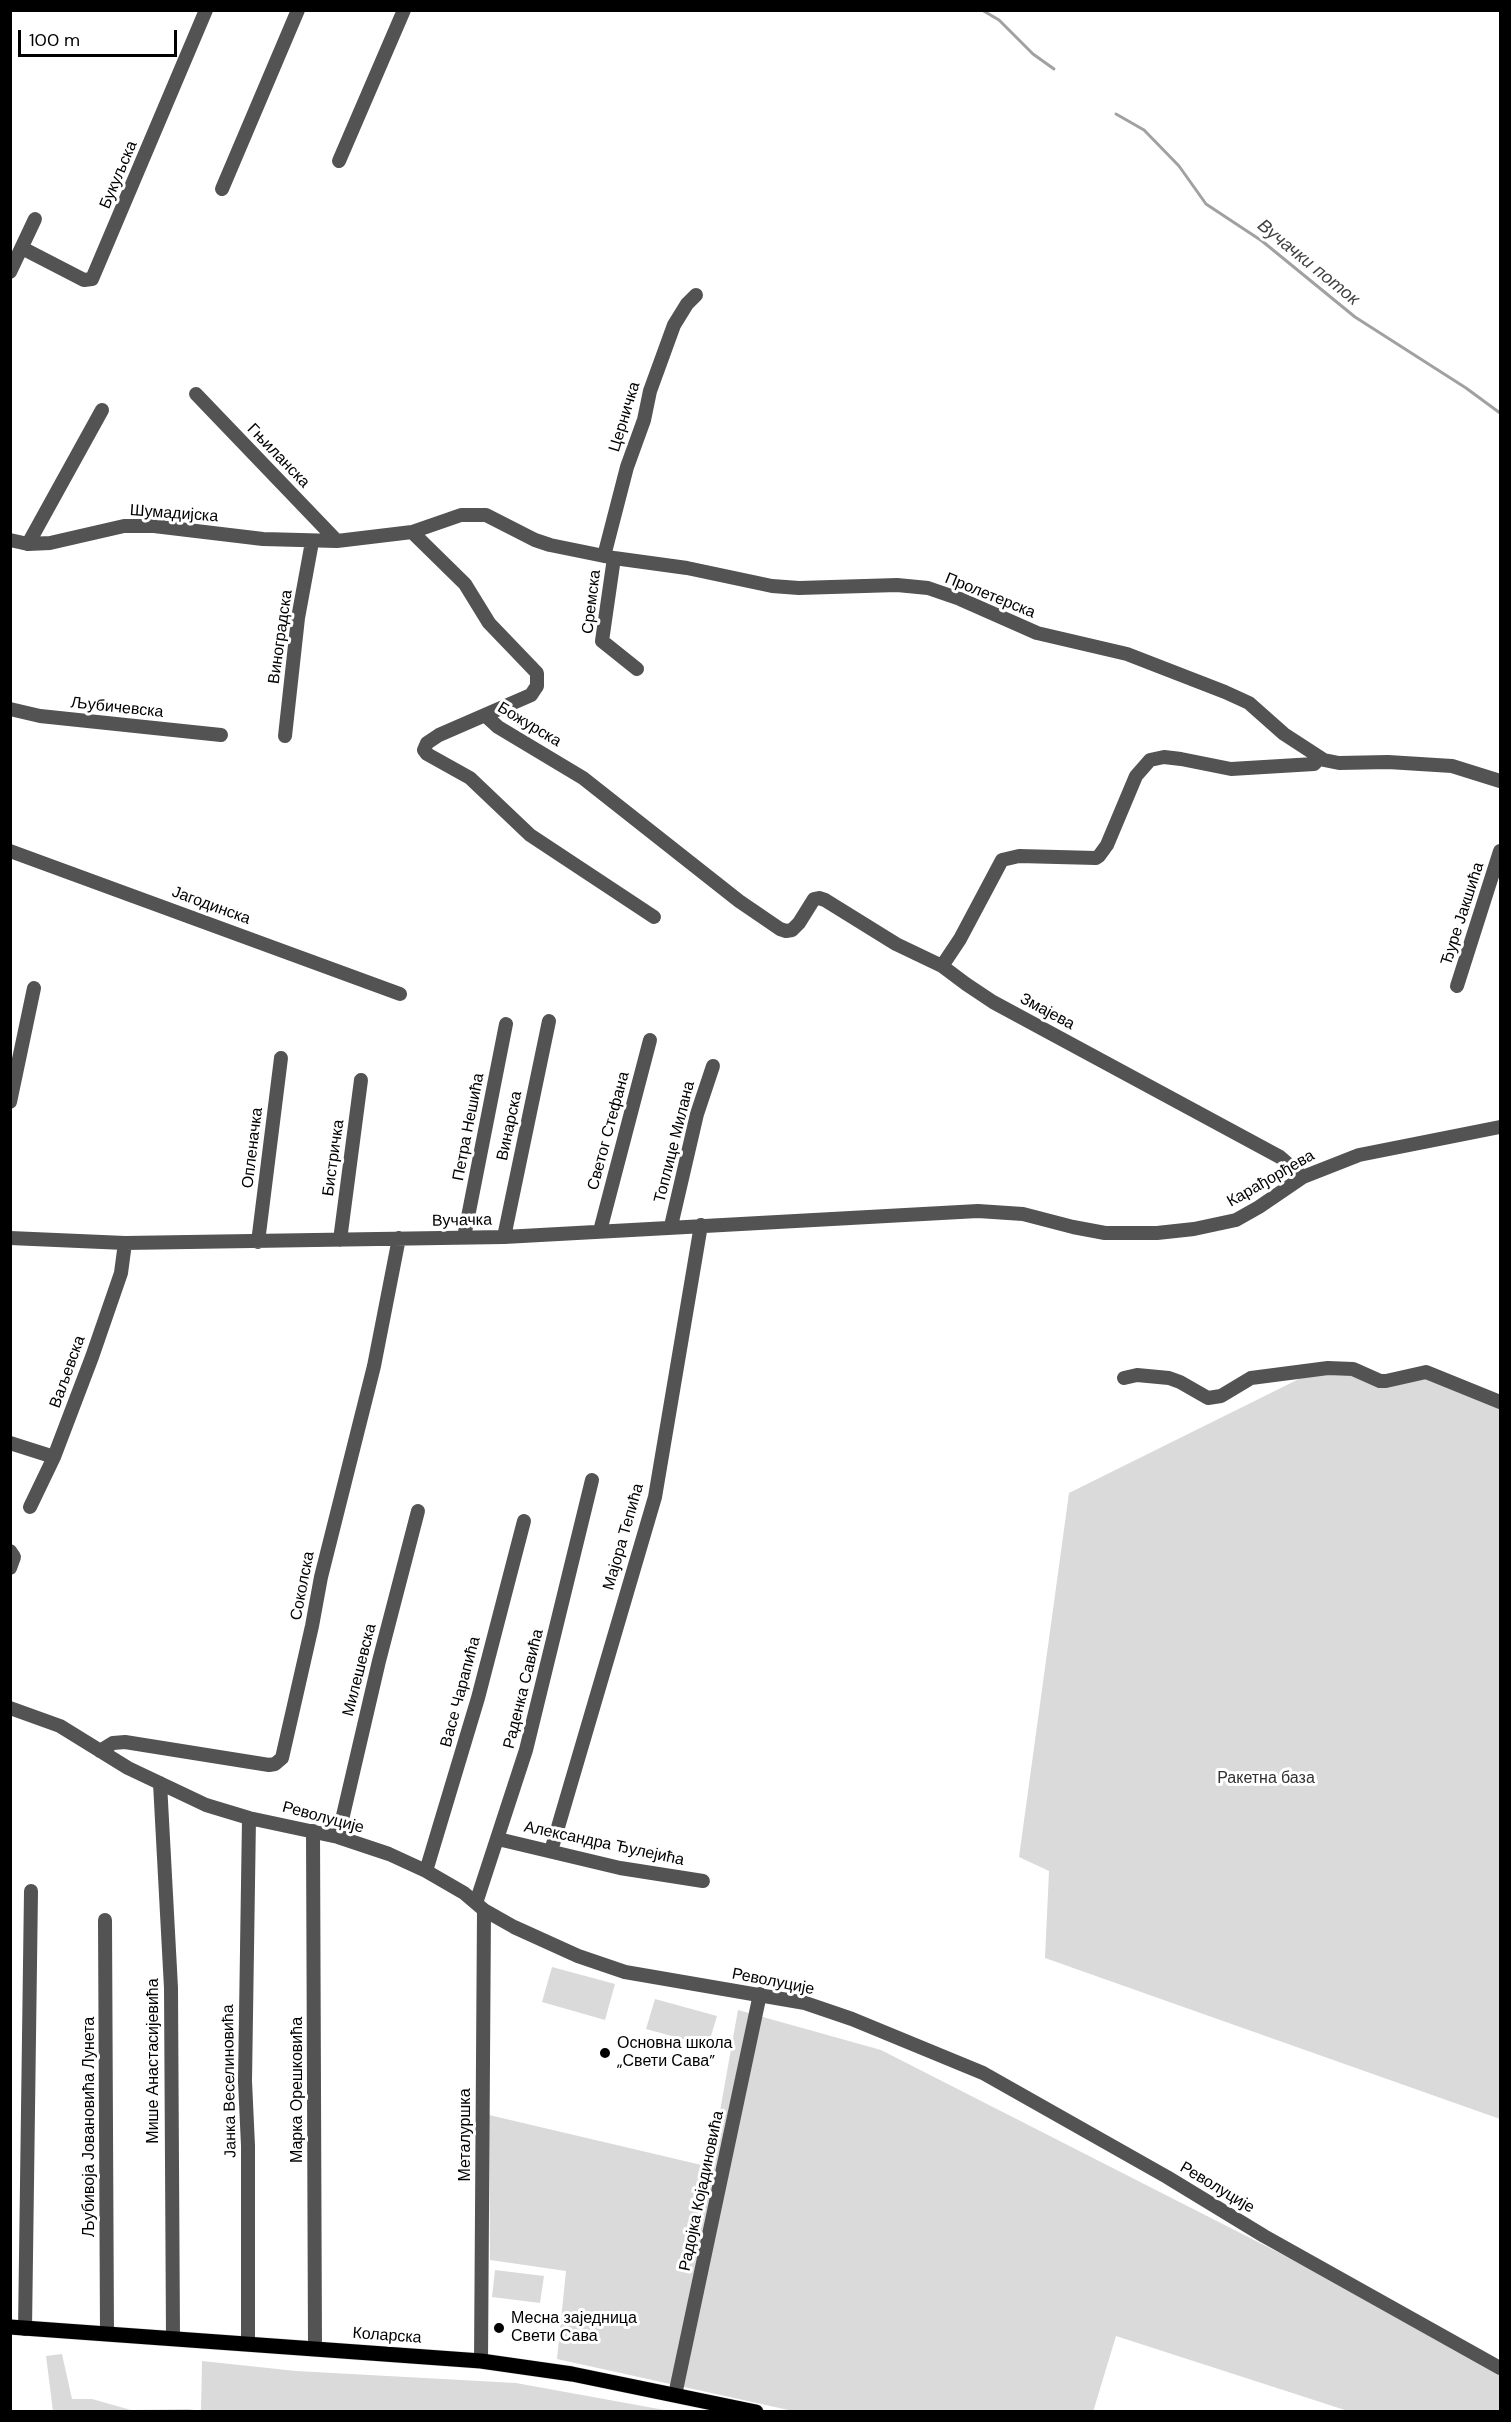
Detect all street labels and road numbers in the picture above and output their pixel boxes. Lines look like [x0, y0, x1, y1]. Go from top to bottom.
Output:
street label: Букуљска [96, 138, 142, 212]
street label: Церничка [605, 380, 645, 454]
street label: Гњиланска [243, 420, 313, 492]
street label: Шумадијска [129, 501, 219, 527]
street label: Сремска [579, 569, 605, 635]
street label: Пролетерска [942, 569, 1038, 623]
street label: Виноградска [265, 589, 297, 685]
street label: Љубичевска [70, 694, 164, 722]
street label: Божурска [494, 698, 564, 752]
street label: Ђуре Јакшића [1437, 860, 1489, 968]
street label: Јагодинска [169, 883, 253, 929]
street label: Змајева [1016, 990, 1078, 1034]
street label: Светог Стефана [584, 1070, 634, 1192]
street label: Петра Нешића [449, 1072, 489, 1182]
street label: Топлице Милана [651, 1079, 699, 1205]
street label: Винарска [493, 1090, 527, 1162]
street label: Опленачка [239, 1106, 267, 1190]
street label: Бистричка [319, 1118, 349, 1198]
street label: Карађорђева [1224, 1146, 1318, 1212]
street label: Вучачка [432, 1211, 492, 1231]
street label: Ваљевска [46, 1333, 90, 1411]
street label: Мајора Тепића [600, 1481, 648, 1593]
street label: Соколска [287, 1550, 319, 1622]
street label: Милешевска [339, 1622, 381, 1718]
street label: Раденка Савића [500, 1627, 548, 1751]
street label: Васе Чарапића [437, 1635, 485, 1749]
street label: Револуције [280, 1798, 366, 1838]
street label: Александра Ђулејића [522, 1818, 686, 1870]
street label: Револуције [730, 1965, 816, 1999]
street label: Мише Анастасијевића [144, 1978, 164, 2144]
street label: Јанка Веселиновића [219, 2004, 241, 2158]
street label: Љубивоја Јовановића Лунета [80, 2017, 100, 2237]
street label: Марка Орешковића [288, 2017, 308, 2163]
street label: Металуршка [456, 2088, 476, 2182]
street label: Радојка Којадиновића [676, 2109, 728, 2273]
street label: Револуције [1176, 2158, 1258, 2218]
street label: Коларска [352, 2324, 422, 2348]

